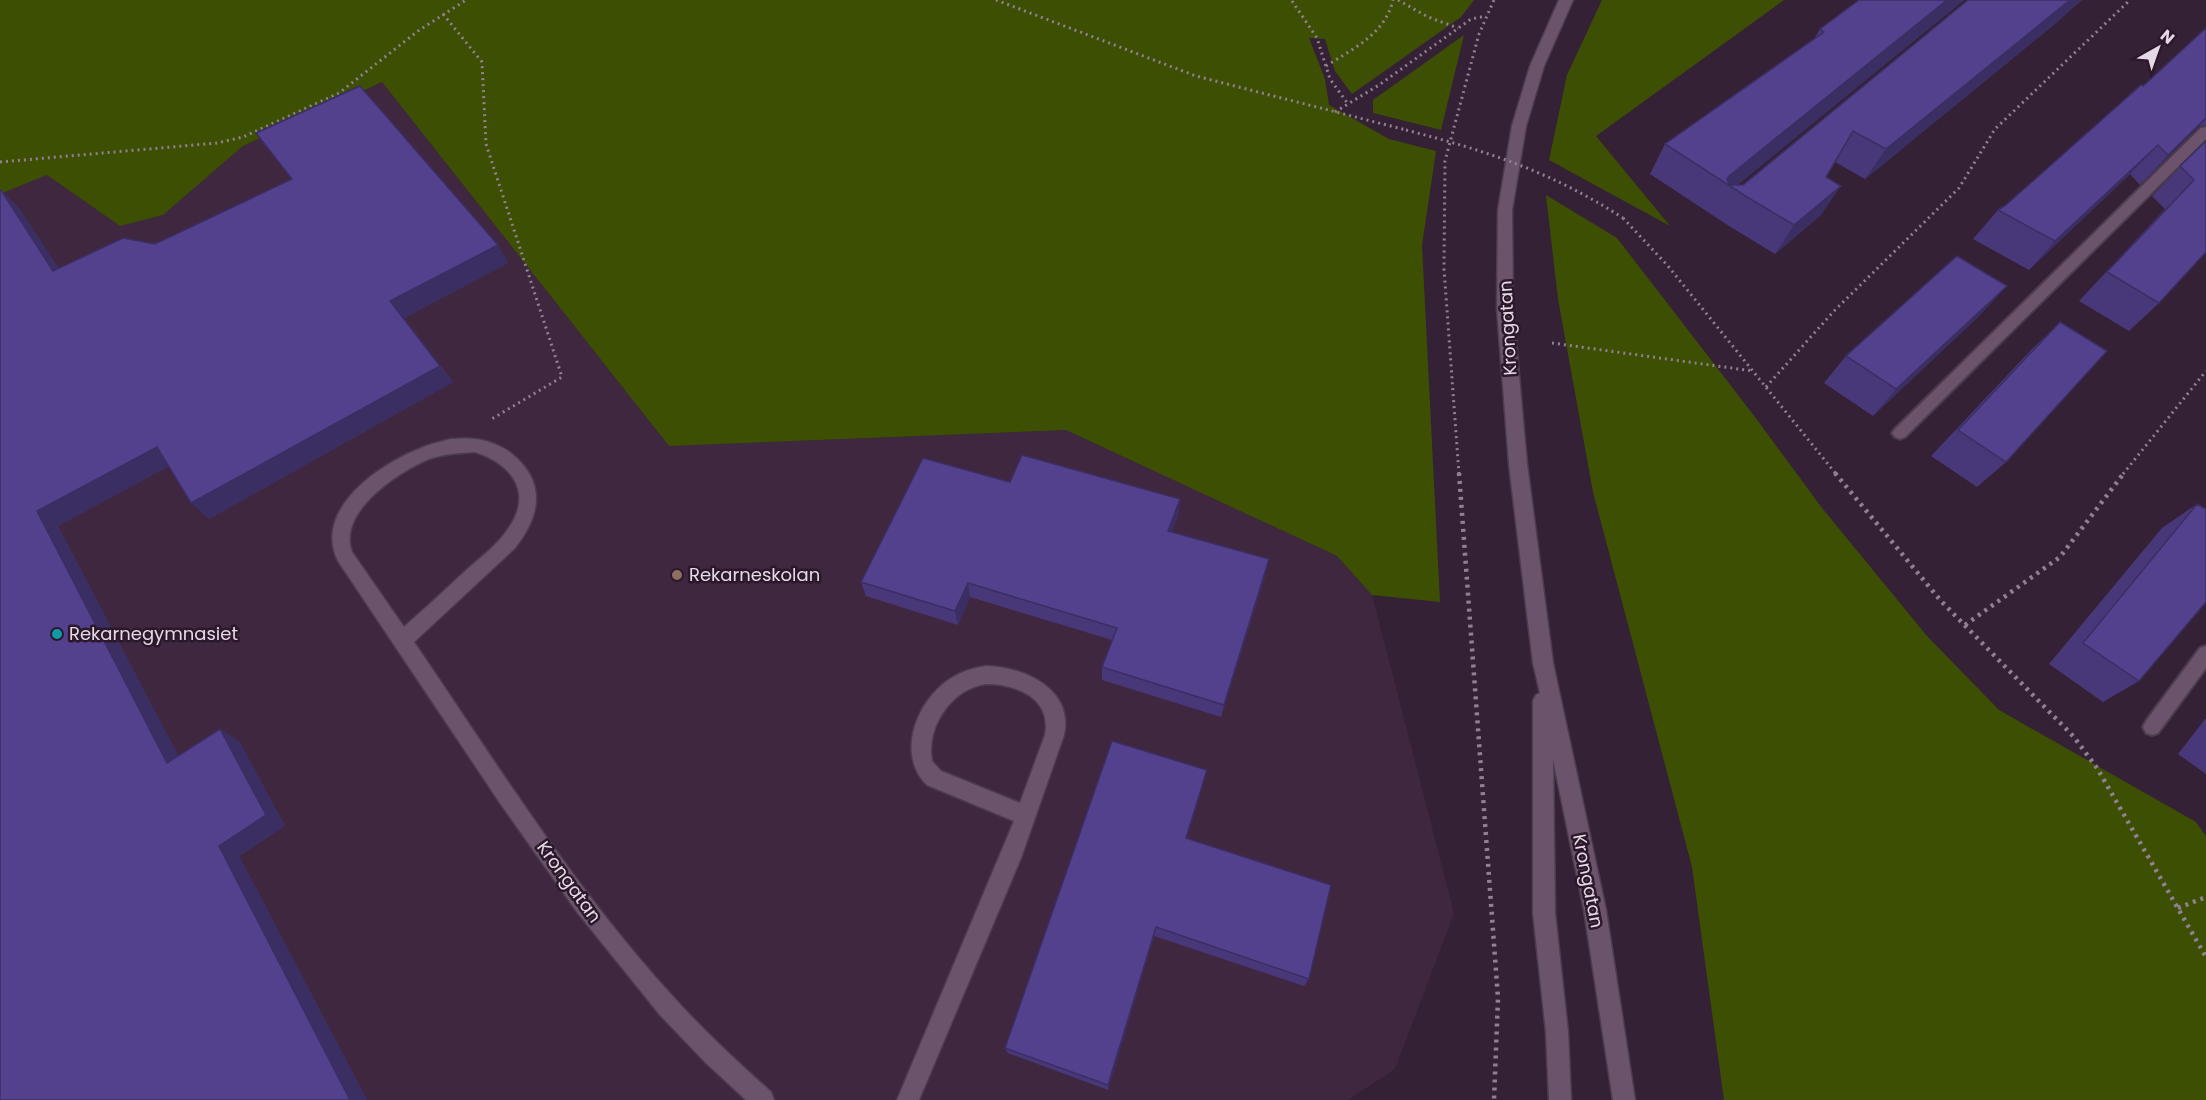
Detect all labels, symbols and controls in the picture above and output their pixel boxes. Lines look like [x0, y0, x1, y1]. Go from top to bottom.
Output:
north arrow [2128, 18, 2188, 78]
text: N [2155, 24, 2179, 50]
street label: Krongatan [1493, 280, 1522, 376]
place label: Rekarneskolan [689, 562, 820, 587]
marker: Rekarneskolan [670, 568, 684, 582]
place label: Rekarnegymnasiet [69, 621, 238, 646]
marker: Rekarnegymnasiet [50, 627, 64, 641]
street label: Krongatan [1567, 832, 1610, 930]
street label: Krongatan [531, 836, 607, 928]

